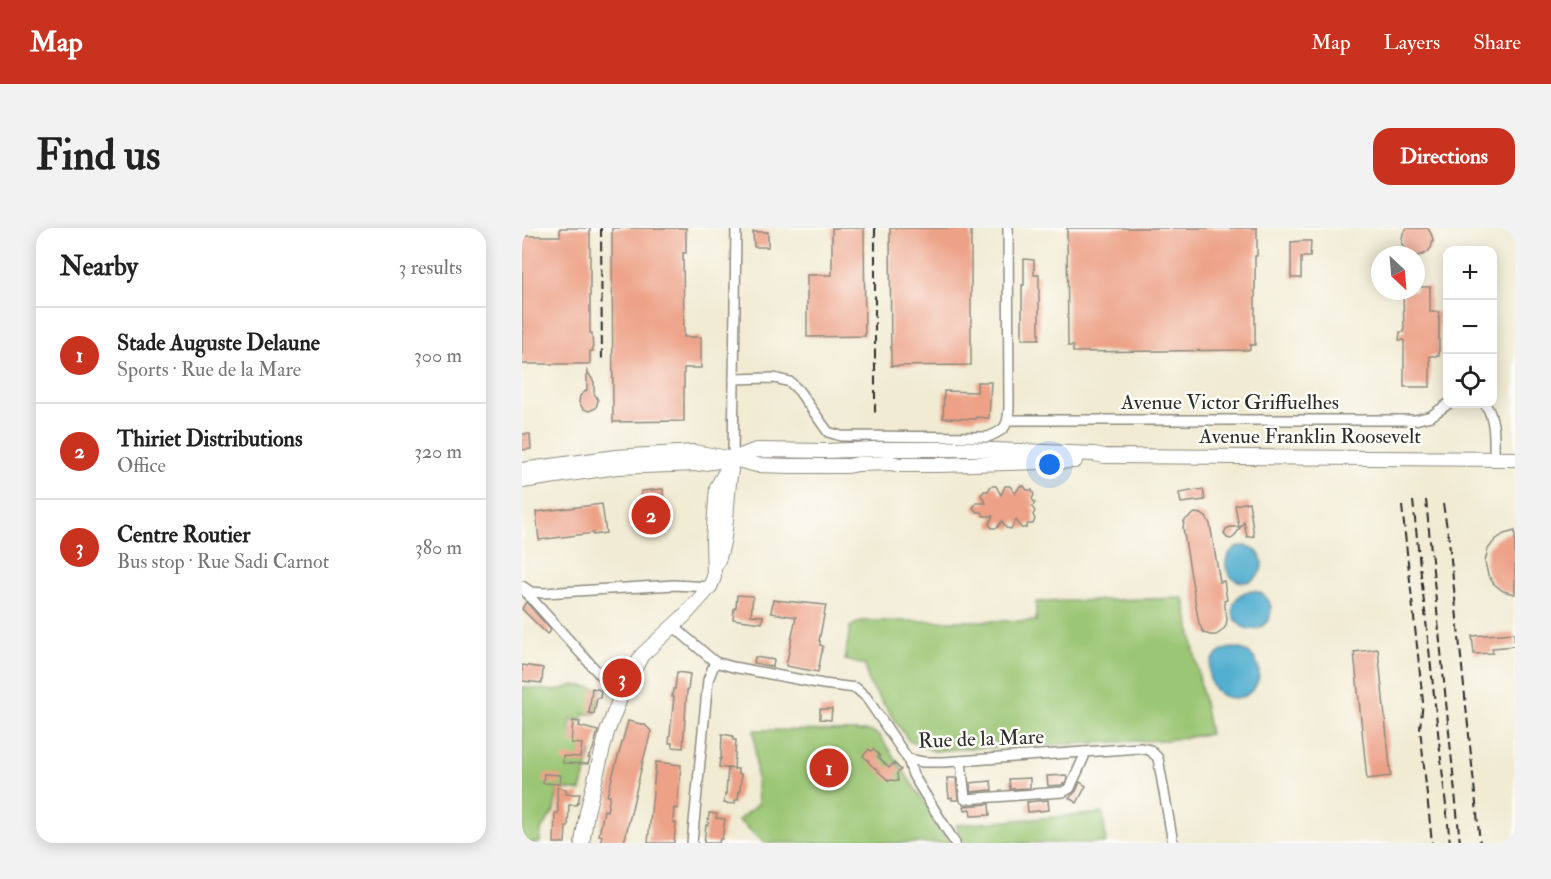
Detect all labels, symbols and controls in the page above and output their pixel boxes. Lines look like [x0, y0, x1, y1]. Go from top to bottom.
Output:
text: Map [30, 25, 83, 60]
text: Map [1311, 29, 1351, 56]
text: Layers [1384, 29, 1440, 56]
text: Share [1473, 29, 1521, 56]
button: Directions [1373, 128, 1515, 185]
text: Find us [36, 130, 160, 182]
north arrow [1371, 246, 1425, 300]
map controls [1443, 246, 1497, 408]
button: + [1443, 246, 1497, 300]
text: Nearby [60, 251, 138, 283]
text: 3 results [399, 255, 462, 280]
button: − [1443, 300, 1497, 354]
text: Stade Auguste Delaune [117, 329, 320, 357]
text: 1 [76, 343, 83, 368]
text: 300 m [414, 343, 462, 368]
button: locate [1443, 354, 1497, 408]
text: Sports · Rue de la Mare [117, 357, 301, 382]
street label: Avenue Victor Griffuelhes [1120, 389, 1339, 416]
street label: Avenue Franklin Roosevelt [1198, 423, 1421, 450]
text: Thiriet Distributions [117, 425, 302, 453]
text: 2 [74, 439, 85, 464]
text: 320 m [414, 439, 462, 464]
your location [1035, 450, 1064, 479]
text: Office [117, 453, 166, 478]
pin: 2 [632, 492, 670, 538]
text: Centre Routier [117, 521, 250, 549]
text: 3 [76, 535, 83, 560]
text: 380 m [415, 535, 462, 560]
text: Bus stop · Rue Sadi Carnot [117, 549, 329, 574]
pin: 3 [602, 656, 642, 700]
street label: Rue de la Mare [917, 723, 1045, 755]
pin: 1 [810, 746, 848, 790]

